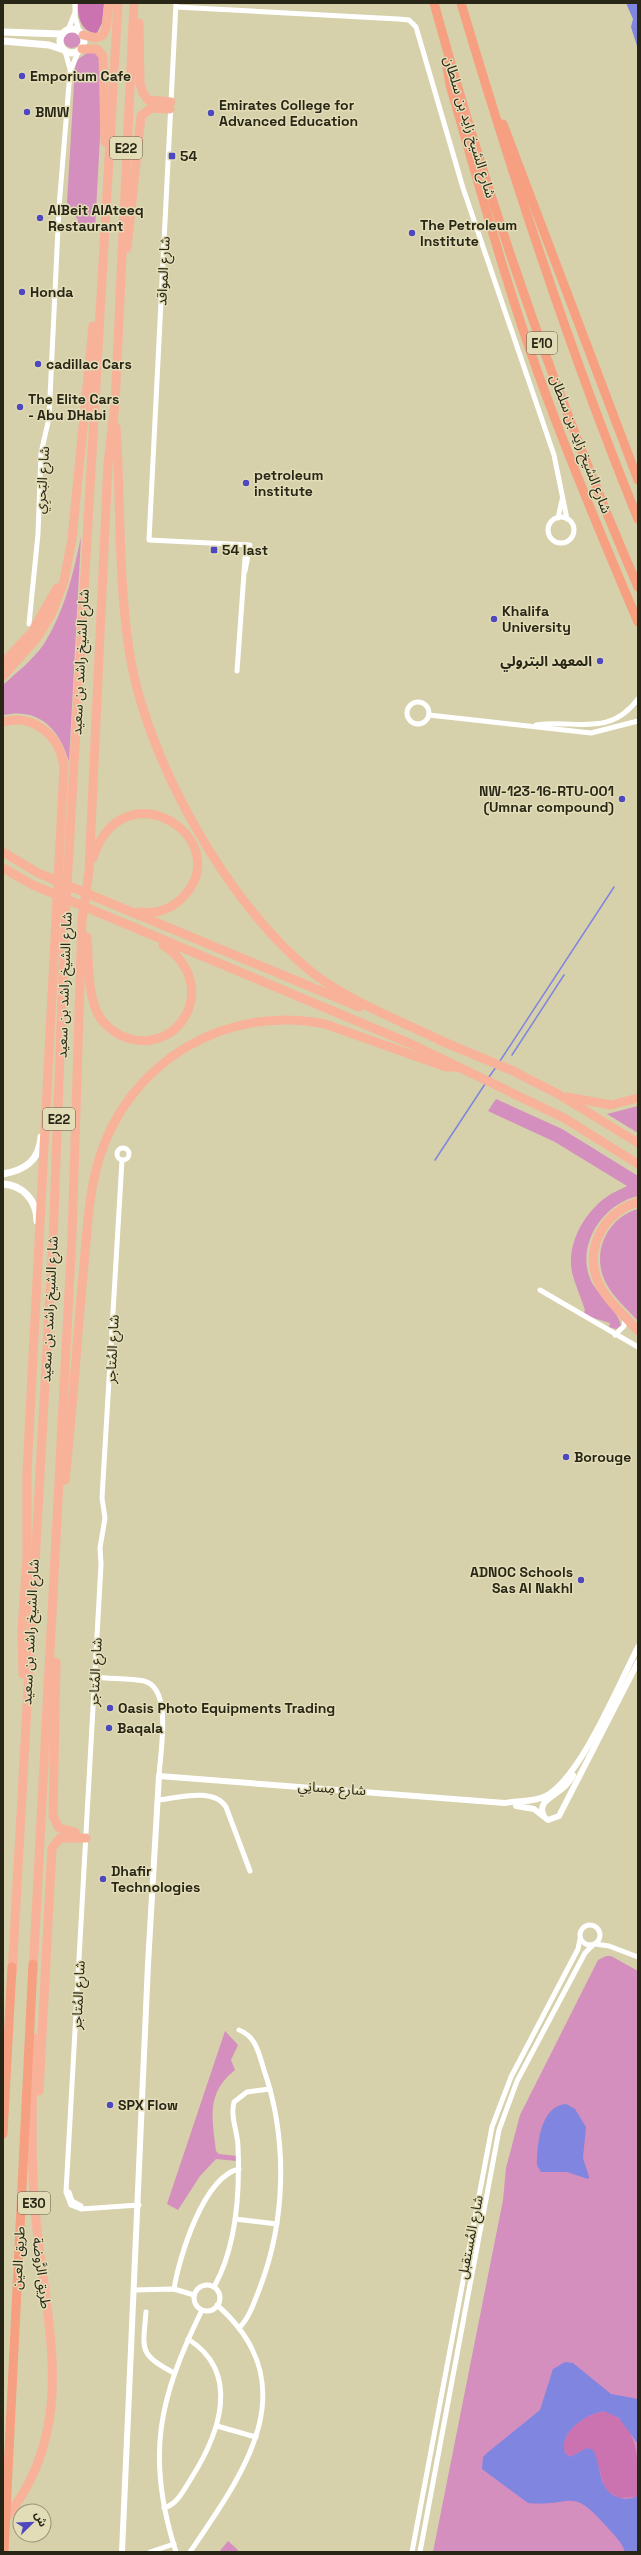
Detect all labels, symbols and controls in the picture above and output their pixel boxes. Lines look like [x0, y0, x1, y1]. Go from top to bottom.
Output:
street label: شارع الشيخ زايد بن سلطان [438, 54, 500, 201]
place label: Emporium Cafe [30, 67, 131, 85]
marker: Emporium Cafe [17, 71, 27, 81]
place label: Emirates College for Advanced Education [219, 96, 358, 130]
place label: BMW [35, 103, 70, 121]
marker: BMW [22, 107, 32, 117]
marker: Emirates College for Advanced Education [206, 108, 216, 118]
road number: E22 [110, 137, 142, 159]
place label: 54 [180, 147, 197, 165]
marker: 54 [167, 151, 177, 161]
place label: AlBeit AlAteeq Restaurant [48, 201, 144, 235]
marker: AlBeit AlAteeq Restaurant [35, 213, 45, 223]
place label: The Petroleum Institute [420, 216, 517, 250]
marker: The Petroleum Institute [407, 228, 417, 238]
street label: شارع المواقد [152, 236, 176, 306]
place label: Honda [30, 283, 73, 301]
marker: Honda [17, 287, 27, 297]
road number: E10 [527, 332, 557, 354]
place label: cadillac Cars [46, 355, 132, 373]
marker: cadillac Cars [33, 359, 43, 369]
street label: شارع الشيخ زايد بن سلطان [544, 372, 616, 517]
place label: The Elite Cars - Abu DHabi [28, 390, 119, 424]
marker: The Elite Cars - Abu DHabi [15, 402, 25, 412]
street label: شارع البَحرِي [31, 446, 56, 515]
place label: petroleum institute [254, 466, 323, 500]
marker: petroleum institute [241, 478, 251, 488]
place label: 54 last [222, 541, 268, 559]
marker: 54 last [209, 545, 219, 555]
street label: شارع الشيخ راشد بن سعيد [67, 588, 95, 736]
place label: Khalifa University [502, 602, 571, 636]
marker: Khalifa University [489, 614, 499, 624]
place label: المعهد البترولي [500, 652, 592, 672]
marker: المعهد البترولي [595, 656, 605, 666]
place label: NW-123-16-RTU-001 (Umnar compound) [479, 782, 614, 816]
marker: NW-123-16-RTU-001 (Umnar compound) [617, 794, 627, 804]
street label: شارع الشيخ راشد بن سعيد [52, 912, 78, 1059]
road number: E22 [43, 1108, 75, 1130]
street label: شارع الشيخ راشد بن سعيد [36, 1235, 64, 1383]
street label: شارع المُتاجر [101, 1314, 125, 1385]
place label: Borouge [574, 1448, 631, 1466]
marker: Borouge [561, 1452, 571, 1462]
street label: شارع الشيخ راشد بن سعيد [17, 1558, 45, 1706]
place label: ADNOC Schools Sas Al Nakhl [470, 1563, 573, 1597]
marker: ADNOC Schools Sas Al Nakhl [576, 1575, 586, 1585]
street label: شارع المُتاجر [84, 1637, 108, 1708]
place label: Oasis Photo Equipments Trading [118, 1699, 335, 1717]
marker: Oasis Photo Equipments Trading [105, 1703, 115, 1713]
place label: Baqala [117, 1719, 163, 1737]
marker: Baqala [104, 1723, 114, 1733]
street label: شارع مِسانِي [297, 1777, 367, 1802]
place label: Dhafir Technologies [111, 1862, 200, 1896]
marker: Dhafir Technologies [98, 1874, 108, 1884]
street label: شارع المُتاجر [67, 1960, 91, 2031]
place label: SPX Flow [118, 2096, 178, 2114]
marker: SPX Flow [105, 2100, 115, 2110]
road number: E30 [18, 2192, 50, 2214]
street label: شارع المُستقبل [453, 2194, 489, 2281]
street label: طريق العين [7, 2226, 30, 2290]
street label: طريق الرَّوضة [28, 2236, 55, 2310]
north arrow [12, 2503, 52, 2543]
text: ش [32, 2509, 51, 2529]

